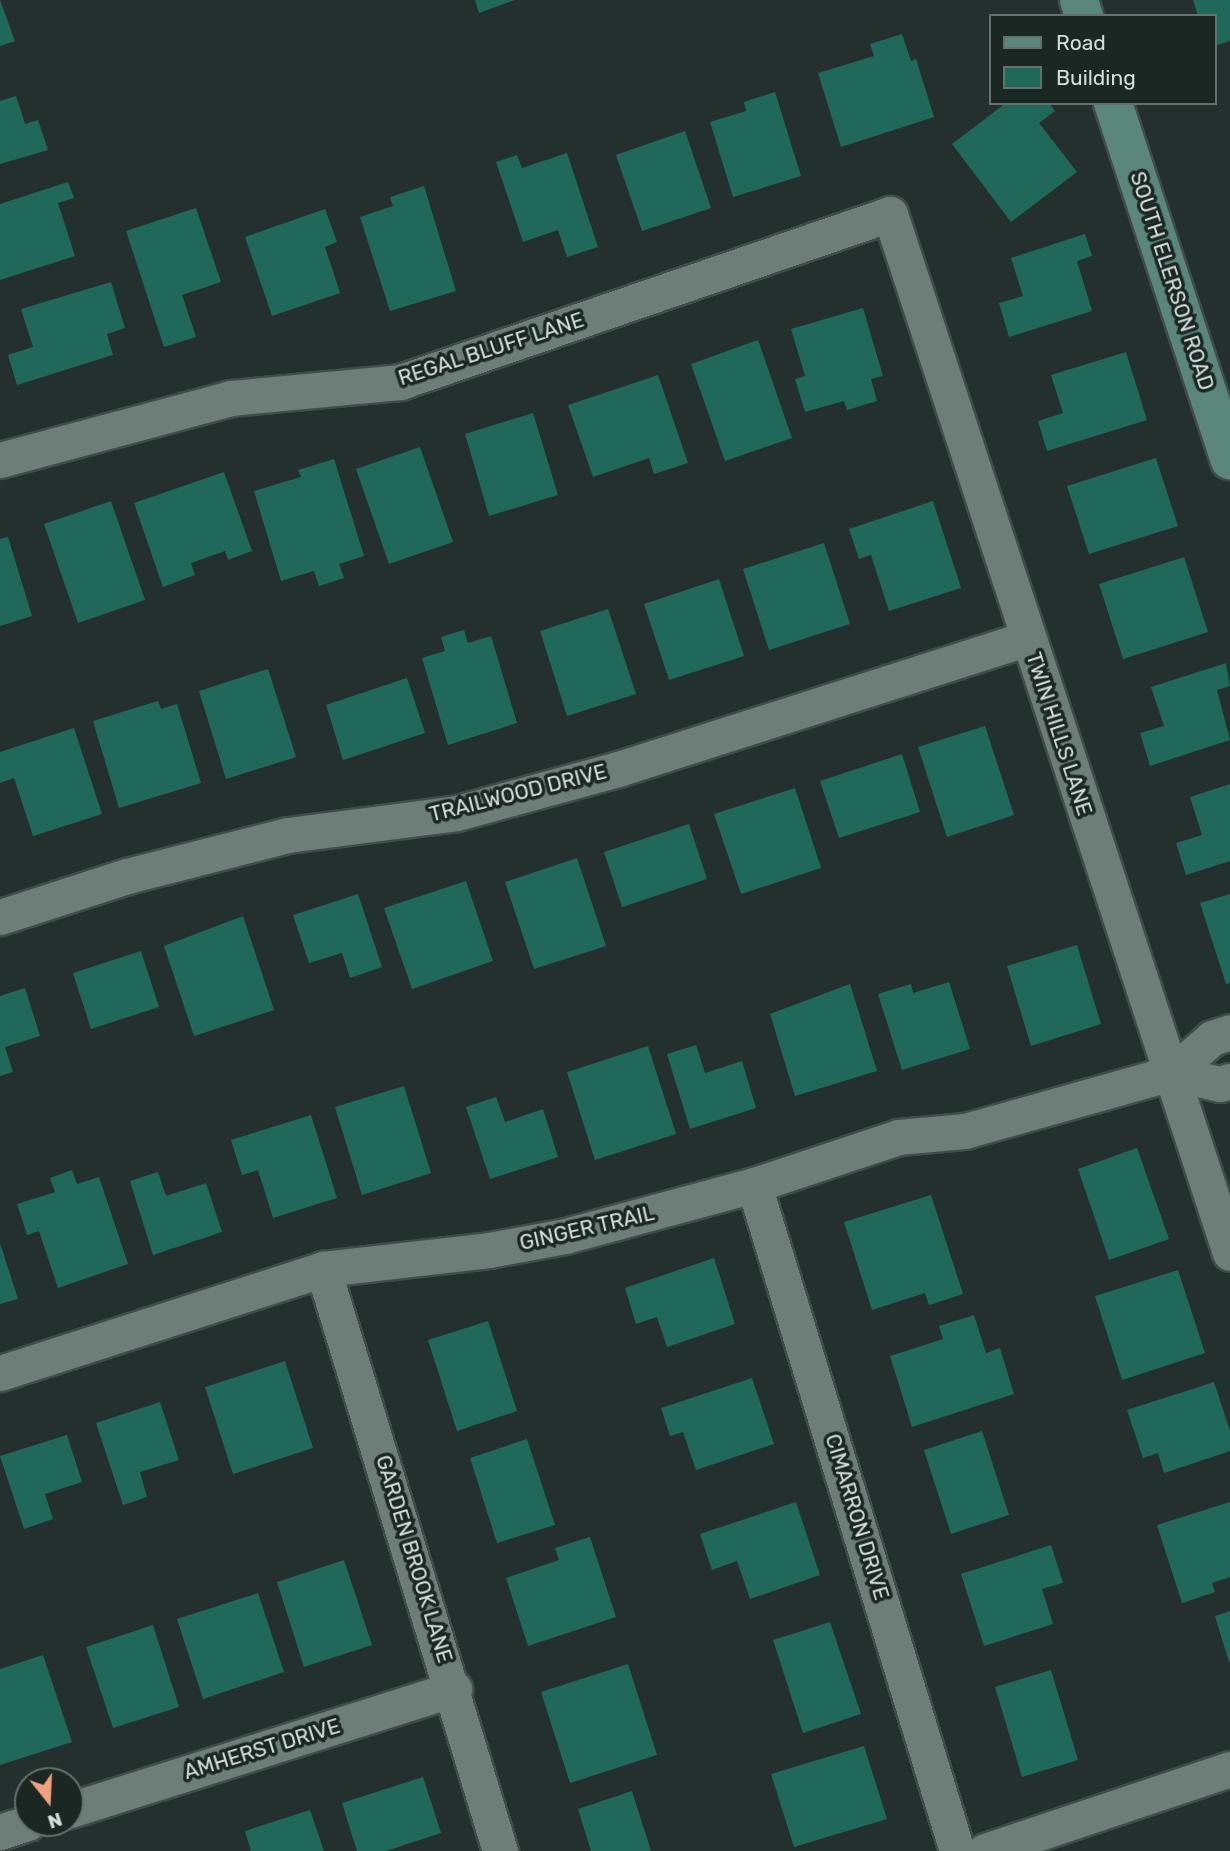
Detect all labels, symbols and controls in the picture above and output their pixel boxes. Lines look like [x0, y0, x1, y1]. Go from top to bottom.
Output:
legend [988, 14, 1216, 105]
text: Road [1056, 30, 1106, 55]
text: Building [1056, 65, 1136, 90]
street label: SOUTH ELERSON ROAD [1125, 168, 1219, 394]
street label: REGAL BLUFF LANE [395, 307, 587, 391]
street label: TWIN HILLS LANE [1021, 649, 1097, 819]
street label: TRAILWOOD DRIVE [427, 759, 609, 827]
street label: GINGER TRAIL [517, 1200, 657, 1256]
street label: CIMARRON DRIVE [820, 1431, 894, 1603]
street label: GARDEN BROOK LANE [370, 1452, 458, 1666]
street label: AMHERST DRIVE [180, 1713, 344, 1785]
north arrow [14, 1767, 84, 1837]
text: N [45, 1807, 65, 1834]

